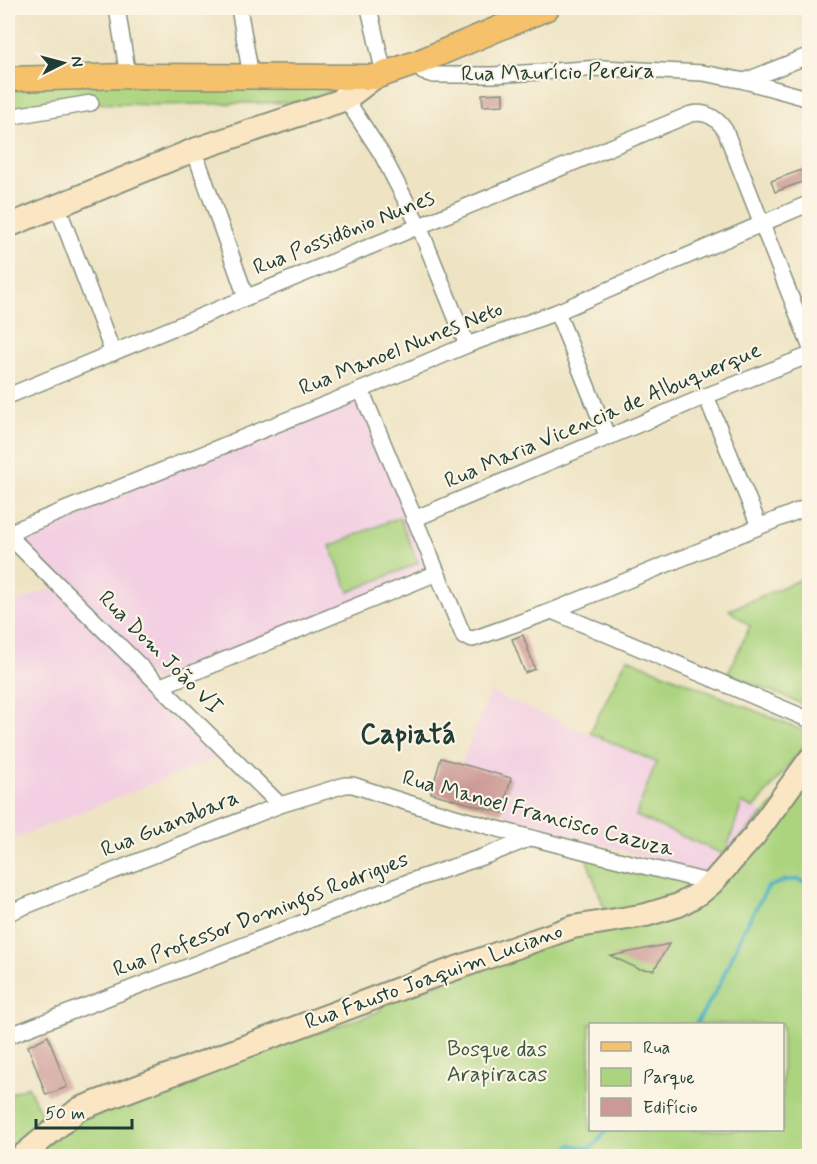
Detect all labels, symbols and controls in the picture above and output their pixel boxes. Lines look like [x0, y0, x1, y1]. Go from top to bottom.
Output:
north arrow [33, 33, 93, 93]
text: N [65, 55, 87, 68]
street label: Rua Maurício Pereira [461, 57, 655, 89]
street label: Rua Possidônio Nunes [249, 184, 439, 282]
street label: Rua Manoel Nunes Neto [295, 295, 507, 403]
street label: Rua Maria Vicencia de Albuquerque [440, 336, 766, 496]
street label: Rua Dom João VI [92, 585, 228, 721]
district label: Capiatá [360, 717, 456, 754]
street label: Rua Manoel Francisco Cazuza [399, 764, 678, 864]
street label: Rua Guanabara [97, 784, 243, 864]
street label: Rua Professor Domingos Rodrigues [109, 846, 414, 987]
street label: Rua Fausto Joaquim Luciano [301, 917, 567, 1037]
legend [589, 1023, 784, 1131]
park label: Bosque das Arapiracas [447, 1036, 547, 1089]
text: Rua [643, 1036, 670, 1060]
text: Parque [643, 1066, 695, 1090]
scale bar [36, 1092, 132, 1130]
text: Edifício [643, 1096, 698, 1120]
text: 50 m [45, 1102, 85, 1126]

